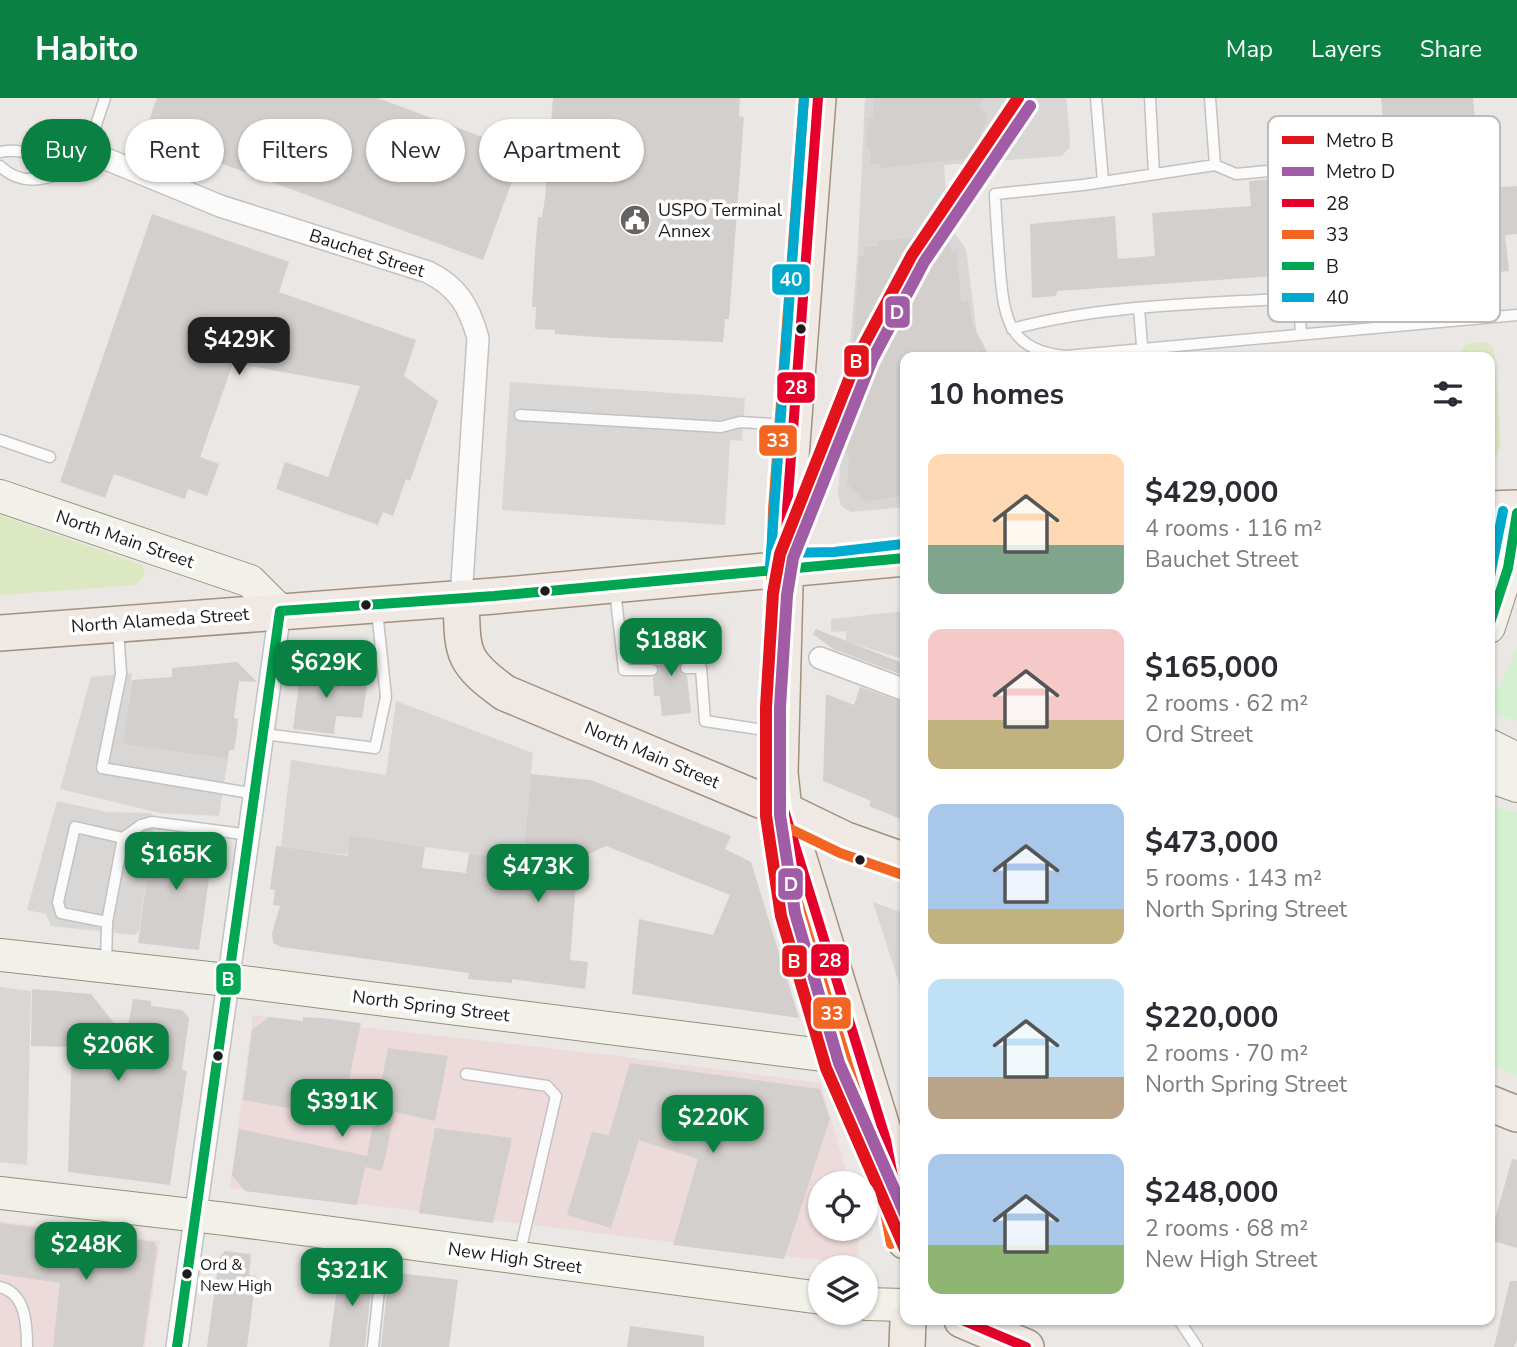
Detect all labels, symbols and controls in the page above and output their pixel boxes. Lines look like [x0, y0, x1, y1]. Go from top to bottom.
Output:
text: Habito [35, 27, 138, 72]
text: Map [1226, 33, 1273, 65]
text: Layers [1311, 33, 1382, 65]
text: Share [1420, 33, 1482, 65]
legend [1268, 116, 1500, 322]
chip: Buy [21, 119, 111, 182]
chip: Rent [125, 119, 224, 182]
chip: Filters [238, 119, 352, 182]
chip: New [366, 119, 465, 182]
chip: Apartment [479, 119, 644, 182]
text: Metro B [1326, 128, 1394, 154]
text: Metro D [1326, 159, 1395, 185]
text: 28 [1326, 191, 1349, 217]
place label: USPO Terminal Annex [658, 198, 783, 243]
public building icon: USPO Terminal Annex [618, 203, 652, 237]
text: 33 [1326, 222, 1349, 248]
street label: Bauchet Street [306, 223, 428, 283]
text: B [1326, 254, 1339, 280]
line badge: 40 [771, 263, 811, 296]
text: 40 [780, 267, 802, 293]
text: 40 [1326, 285, 1349, 311]
line badge: D [884, 295, 911, 329]
text: D [890, 300, 904, 326]
pin: $429K [190, 317, 288, 377]
unlabelled marker [794, 322, 808, 336]
text: $429K [204, 324, 274, 355]
line badge: B [843, 344, 870, 378]
text: B [849, 349, 863, 375]
line badge: 28 [776, 371, 816, 404]
text: 10 homes [928, 374, 1064, 415]
text: 28 [785, 375, 807, 401]
icon: filters [1429, 375, 1467, 413]
line badge: 33 [758, 424, 798, 457]
text: 33 [767, 428, 789, 454]
text: $429,000 [1145, 472, 1278, 513]
icon: home [984, 482, 1068, 566]
street label: North Main Street [53, 504, 198, 574]
text: 4 rooms · 116 m² [1145, 513, 1322, 544]
text: Bauchet Street [1145, 544, 1298, 575]
unlabelled marker [538, 584, 552, 598]
unlabelled marker [359, 598, 373, 612]
street label: North Alameda Street [70, 602, 250, 638]
pin: $188K [622, 618, 720, 678]
text: $188K [636, 625, 706, 656]
pin: $629K [277, 640, 375, 700]
text: $629K [291, 647, 361, 678]
text: $165,000 [1145, 647, 1278, 688]
icon: home [984, 657, 1068, 741]
text: 2 rooms · 62 m² [1145, 688, 1308, 719]
street label: North Main Street [581, 716, 724, 795]
text: Ord Street [1145, 719, 1253, 750]
text: $473,000 [1145, 822, 1278, 863]
pin: $165K [127, 832, 225, 892]
icon: home [984, 832, 1068, 916]
text: $165K [141, 839, 211, 870]
pin: $473K [489, 844, 587, 904]
text: $473K [503, 851, 573, 882]
unlabelled marker [853, 853, 867, 867]
text: 5 rooms · 143 m² [1145, 863, 1322, 894]
line badge: D [777, 867, 804, 901]
text: D [784, 872, 798, 898]
text: North Spring Street [1145, 894, 1347, 925]
line badge: 28 [810, 943, 850, 977]
line badge: B [781, 944, 808, 978]
text: 28 [819, 948, 841, 974]
text: B [787, 949, 801, 975]
line badge: B [215, 962, 242, 996]
text: B [221, 967, 235, 993]
street label: North Spring Street [351, 984, 512, 1028]
line badge: 33 [812, 996, 852, 1030]
text: $220,000 [1145, 997, 1278, 1038]
text: 33 [821, 1001, 843, 1027]
icon: home [984, 1007, 1068, 1091]
pin: $206K [69, 1024, 167, 1083]
text: $206K [83, 1030, 153, 1061]
text: 2 rooms · 70 m² [1145, 1038, 1308, 1069]
unlabelled marker [211, 1049, 225, 1063]
text: North Spring Street [1145, 1069, 1347, 1100]
pin: $391K [293, 1080, 391, 1139]
text: $391K [307, 1086, 377, 1117]
pin: $220K [664, 1096, 762, 1155]
text: $220K [678, 1102, 748, 1133]
map controls [808, 1171, 878, 1325]
button: locate [808, 1171, 878, 1241]
text: $248,000 [1145, 1172, 1278, 1213]
icon: home [984, 1182, 1068, 1266]
text: 2 rooms · 68 m² [1145, 1213, 1308, 1244]
pin: $248K [37, 1222, 135, 1282]
text: $248K [51, 1229, 121, 1260]
street label: New High Street [447, 1237, 584, 1279]
text: New High Street [1145, 1244, 1317, 1275]
pin: $321K [303, 1248, 401, 1308]
place label: Ord & New High [200, 1254, 272, 1297]
text: $321K [317, 1255, 387, 1286]
button: layers [808, 1255, 878, 1325]
marker: Ord & New High [180, 1267, 194, 1281]

